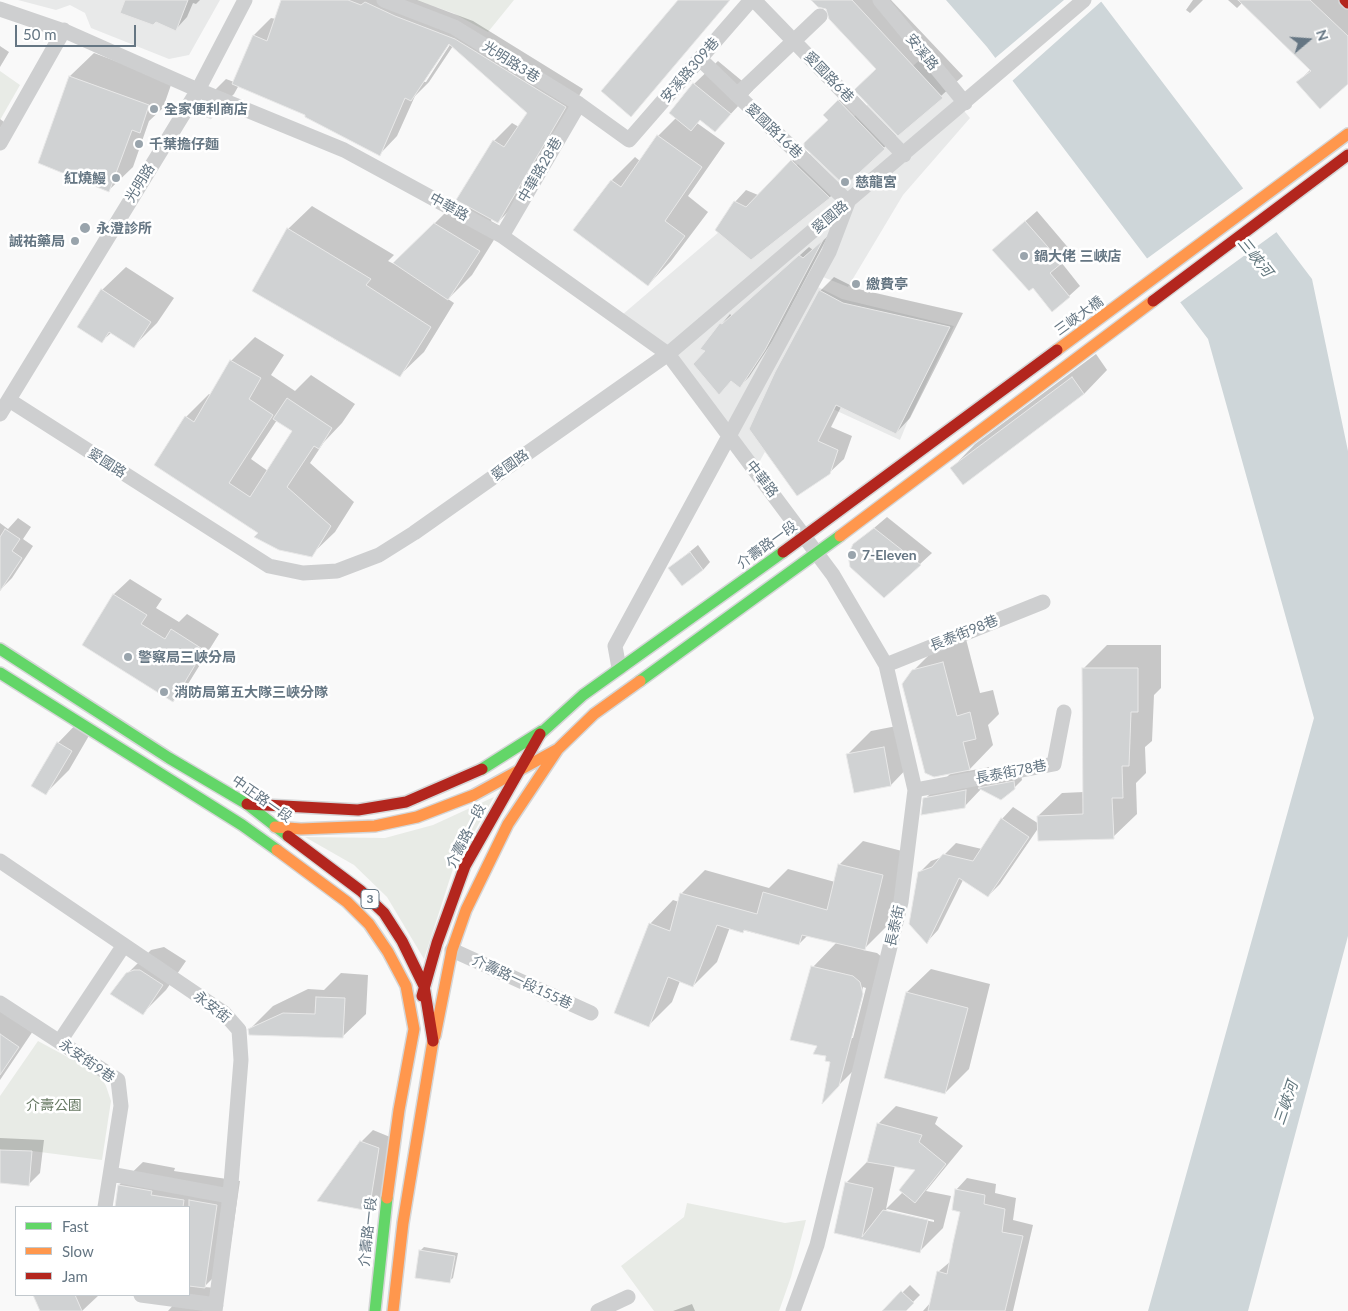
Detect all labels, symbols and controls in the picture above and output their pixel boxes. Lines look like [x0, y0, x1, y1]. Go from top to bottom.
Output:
scale bar [18, 15, 139, 47]
north arrow [1283, 15, 1333, 65]
text: 50 m [23, 25, 57, 43]
text: N [1313, 27, 1332, 43]
street label: 安溪路 [902, 30, 942, 74]
street label: 安溪路309巷 [657, 34, 723, 106]
street label: 光明路3巷 [479, 38, 543, 86]
street label: 愛國路6巷 [801, 48, 857, 106]
street label: 愛國路16巷 [742, 100, 806, 162]
place label: 全家便利商店 [164, 101, 248, 117]
marker: 全家便利商店 [148, 103, 160, 115]
street label: 中華路28巷 [515, 135, 565, 205]
place label: 千葉擔仔麵 [149, 136, 219, 152]
marker: 千葉擔仔麵 [133, 138, 145, 150]
street label: 光明路 [122, 161, 158, 205]
place label: 紅燒鰻 [64, 170, 106, 186]
marker: 紅燒鰻 [110, 172, 122, 184]
place label: 慈龍宮 [855, 174, 897, 190]
marker: 慈龍宮 [839, 176, 851, 188]
street label: 中華路 [427, 189, 471, 225]
street label: 愛國路 [809, 197, 851, 237]
place label: 永澄診所 [96, 220, 152, 236]
marker: 永澄診所 [78, 221, 92, 235]
place label: 誠祐藥局 [9, 233, 65, 249]
water label: 三峽河 [1234, 234, 1276, 280]
marker: 誠祐藥局 [69, 235, 81, 247]
place label: 鍋大佬 三峽店 [1034, 248, 1121, 264]
marker: 鍋大佬 三峽店 [1018, 250, 1030, 262]
place label: 繳費亭 [866, 276, 908, 292]
marker: 繳費亭 [850, 278, 862, 290]
street label: 三峽大橋 [1051, 293, 1107, 339]
street label: 愛國路 [85, 445, 129, 481]
street label: 愛國路 [488, 446, 532, 484]
street label: 中華路 [742, 457, 782, 501]
street label: 介壽路一段 [734, 518, 800, 572]
place label: 7-Eleven [862, 547, 917, 563]
marker: 7-Eleven [846, 549, 858, 561]
street label: 長泰街98巷 [927, 612, 1001, 654]
place label: 警察局三峽分局 [138, 649, 236, 665]
marker: 警察局三峽分局 [122, 651, 134, 663]
place label: 消防局第五大隊三峽分隊 [174, 684, 328, 700]
marker: 消防局第五大隊三峽分隊 [158, 686, 170, 698]
street label: 長泰街78巷 [974, 757, 1048, 787]
street label: 中正路一段 [229, 772, 295, 826]
street label: 介壽路一段 [443, 801, 489, 871]
road number: 3 [361, 890, 379, 909]
street label: 長泰街 [882, 904, 908, 948]
street label: 介壽路一段155巷 [469, 951, 575, 1013]
street label: 永安街 [190, 987, 234, 1027]
street label: 永安街9巷 [56, 1036, 118, 1086]
water label: 三峽河 [1270, 1079, 1302, 1127]
park label: 介壽公園 [26, 1097, 82, 1113]
street label: 介壽路一段 [356, 1196, 380, 1268]
legend [15, 1206, 190, 1296]
text: Fast [62, 1217, 89, 1235]
text: Slow [62, 1242, 94, 1260]
text: Jam [62, 1267, 88, 1285]

